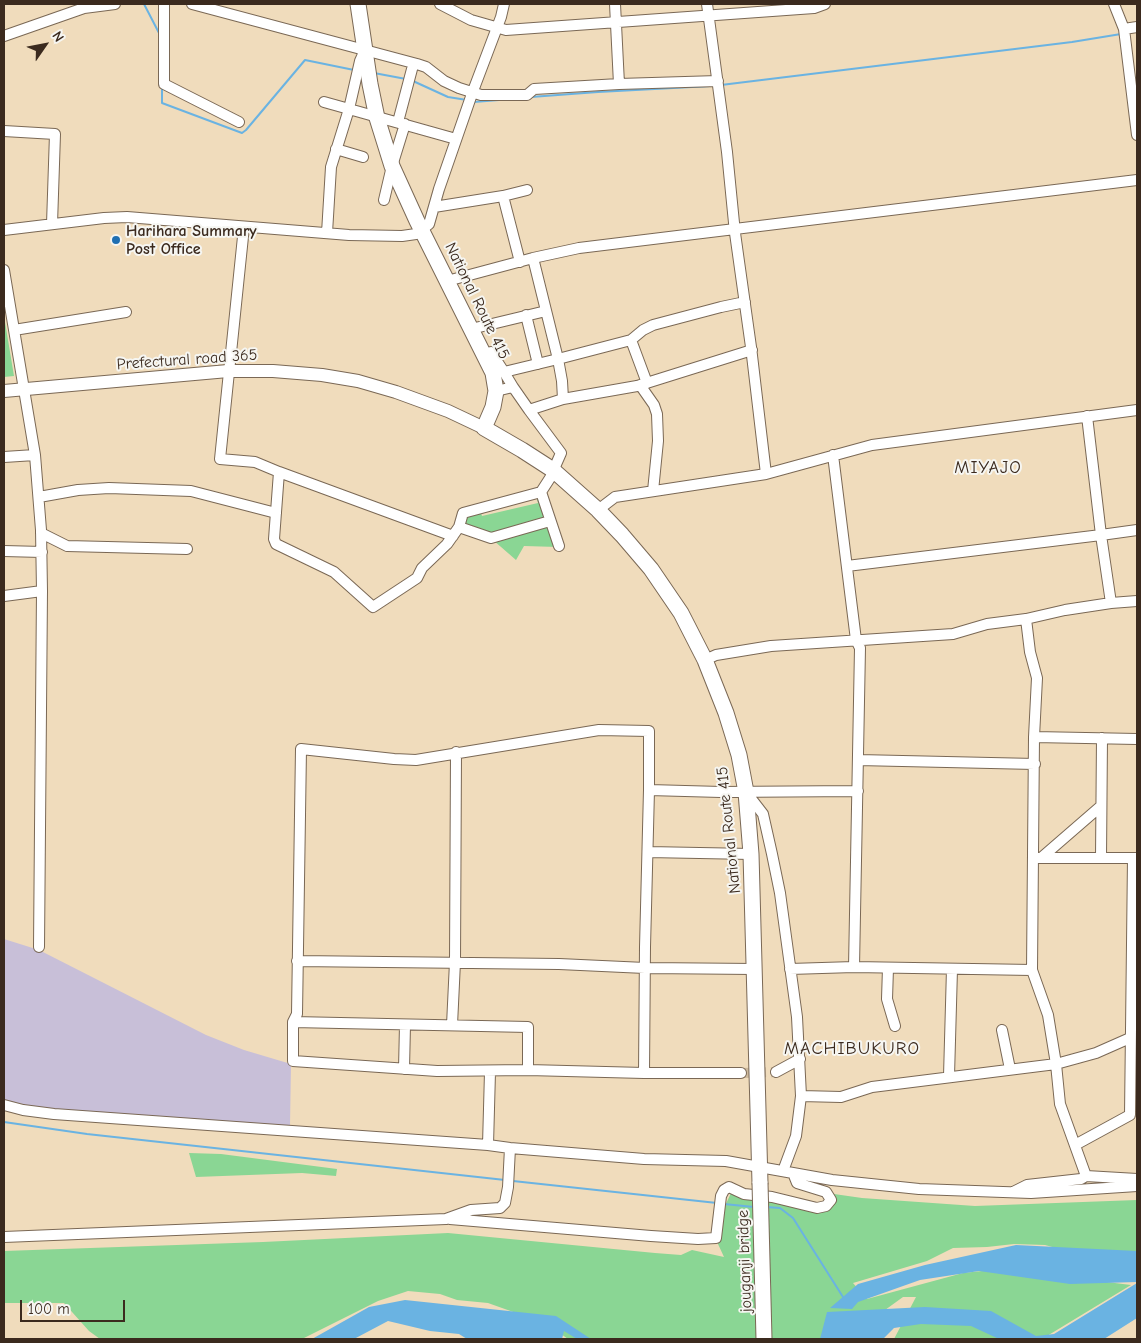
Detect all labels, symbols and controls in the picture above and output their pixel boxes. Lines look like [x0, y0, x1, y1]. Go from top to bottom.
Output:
north arrow [20, 20, 70, 70]
text: N [48, 28, 68, 45]
place label: Harihara Summary Post Office [126, 221, 257, 259]
marker: Harihara Summary Post Office [110, 234, 122, 246]
street label: National Route 415 [440, 239, 514, 363]
street label: Prefectural road 365 [116, 346, 258, 374]
district label: MIYAJO [954, 457, 1022, 479]
street label: National Route 415 [713, 766, 745, 894]
district label: MACHIBUKURO [783, 1038, 921, 1060]
street label: jouganji bridge [734, 1210, 756, 1312]
scale bar [22, 1290, 128, 1322]
text: 100 m [28, 1300, 70, 1318]

